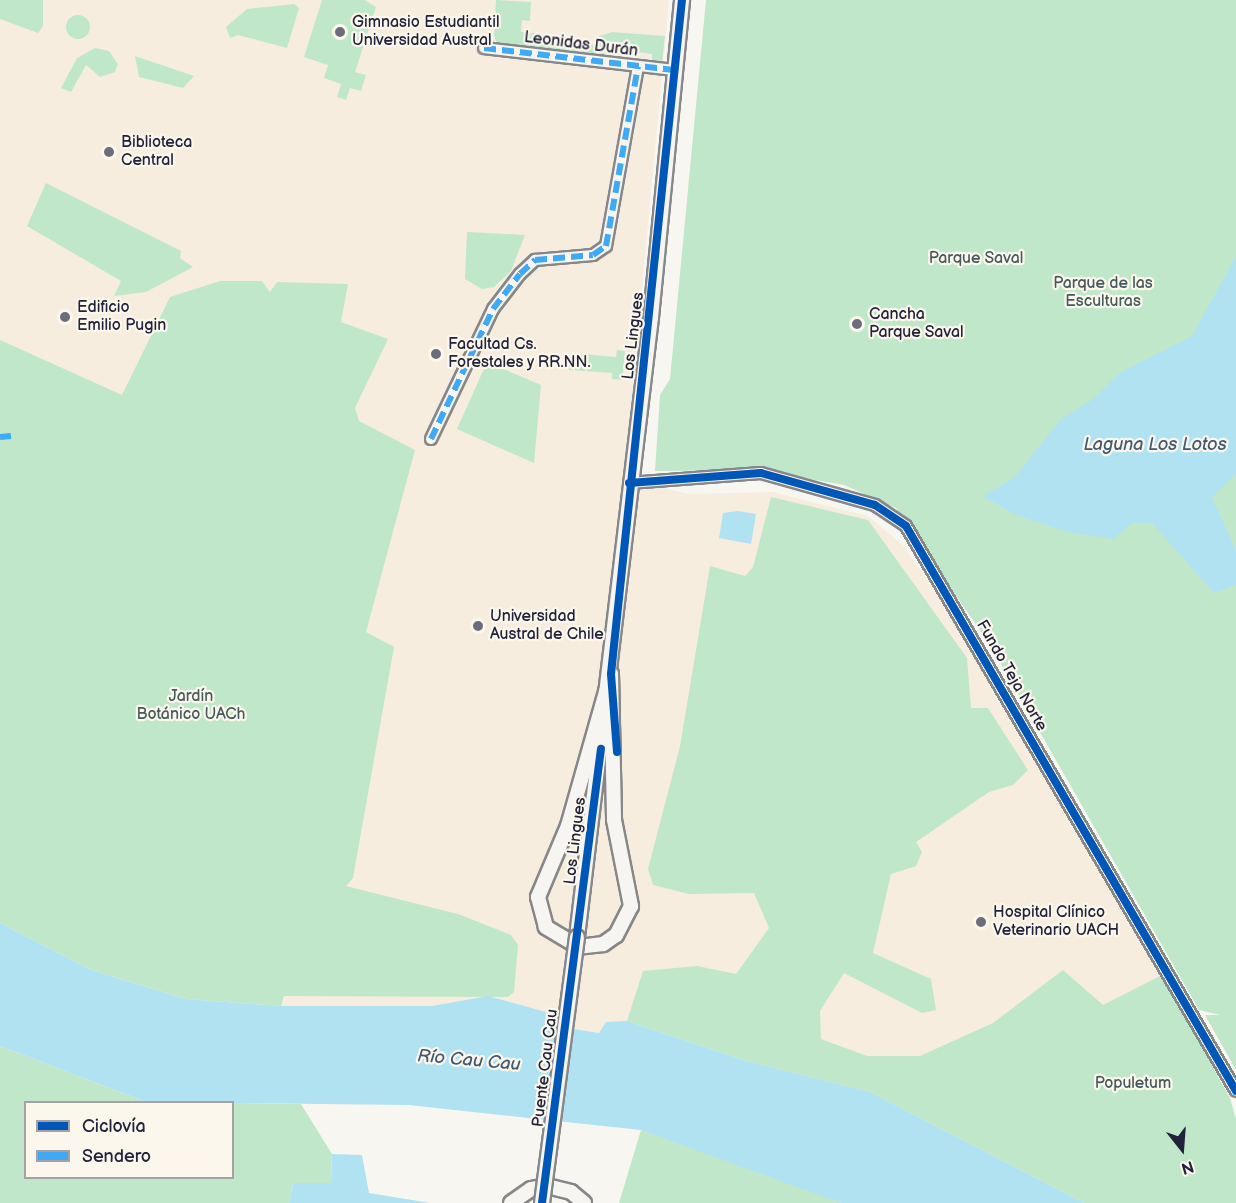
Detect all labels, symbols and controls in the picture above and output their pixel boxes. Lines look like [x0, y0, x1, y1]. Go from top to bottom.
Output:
place label: Gimnasio Estudiantil Universidad Austral [352, 13, 500, 51]
marker: Gimnasio Estudiantil Universidad Austral [333, 25, 347, 39]
street label: Leonidas Durán [523, 28, 639, 62]
place label: Biblioteca Central [121, 133, 192, 171]
marker: Biblioteca Central [102, 145, 116, 159]
park label: Parque Saval [929, 249, 1023, 269]
park label: Parque de las Esculturas [1053, 274, 1153, 312]
street label: Los Lingues [619, 291, 649, 381]
place label: Edificio Emilio Pugin [77, 298, 166, 336]
place label: Cancha Parque Saval [869, 305, 964, 343]
marker: Edificio Emilio Pugin [58, 310, 72, 324]
marker: Cancha Parque Saval [850, 317, 864, 331]
place label: Facultad Cs. Forestales y RR.NN. [448, 335, 592, 373]
marker: Facultad Cs. Forestales y RR.NN. [429, 347, 443, 361]
water label: Laguna Los Lotos [1083, 434, 1227, 456]
place label: Universidad Austral de Chile [490, 607, 604, 645]
street label: Fundo Teja Norte [971, 617, 1051, 735]
marker: Universidad Austral de Chile [471, 619, 485, 633]
park label: Jardín Botánico UACh [137, 687, 245, 725]
street label: Los Lingues [561, 796, 591, 886]
place label: Hospital Clínico Veterinario UACH [993, 903, 1119, 941]
marker: Hospital Clínico Veterinario UACH [974, 915, 988, 929]
street label: Puente Cau Cau [529, 1008, 563, 1128]
water label: Río Cau Cau [417, 1046, 521, 1076]
park label: Populetum [1095, 1074, 1171, 1094]
legend [24, 1101, 234, 1179]
text: Ciclovía [82, 1116, 146, 1137]
north arrow [1152, 1119, 1212, 1179]
text: Sendero [82, 1146, 151, 1167]
text: N [1179, 1156, 1196, 1178]

